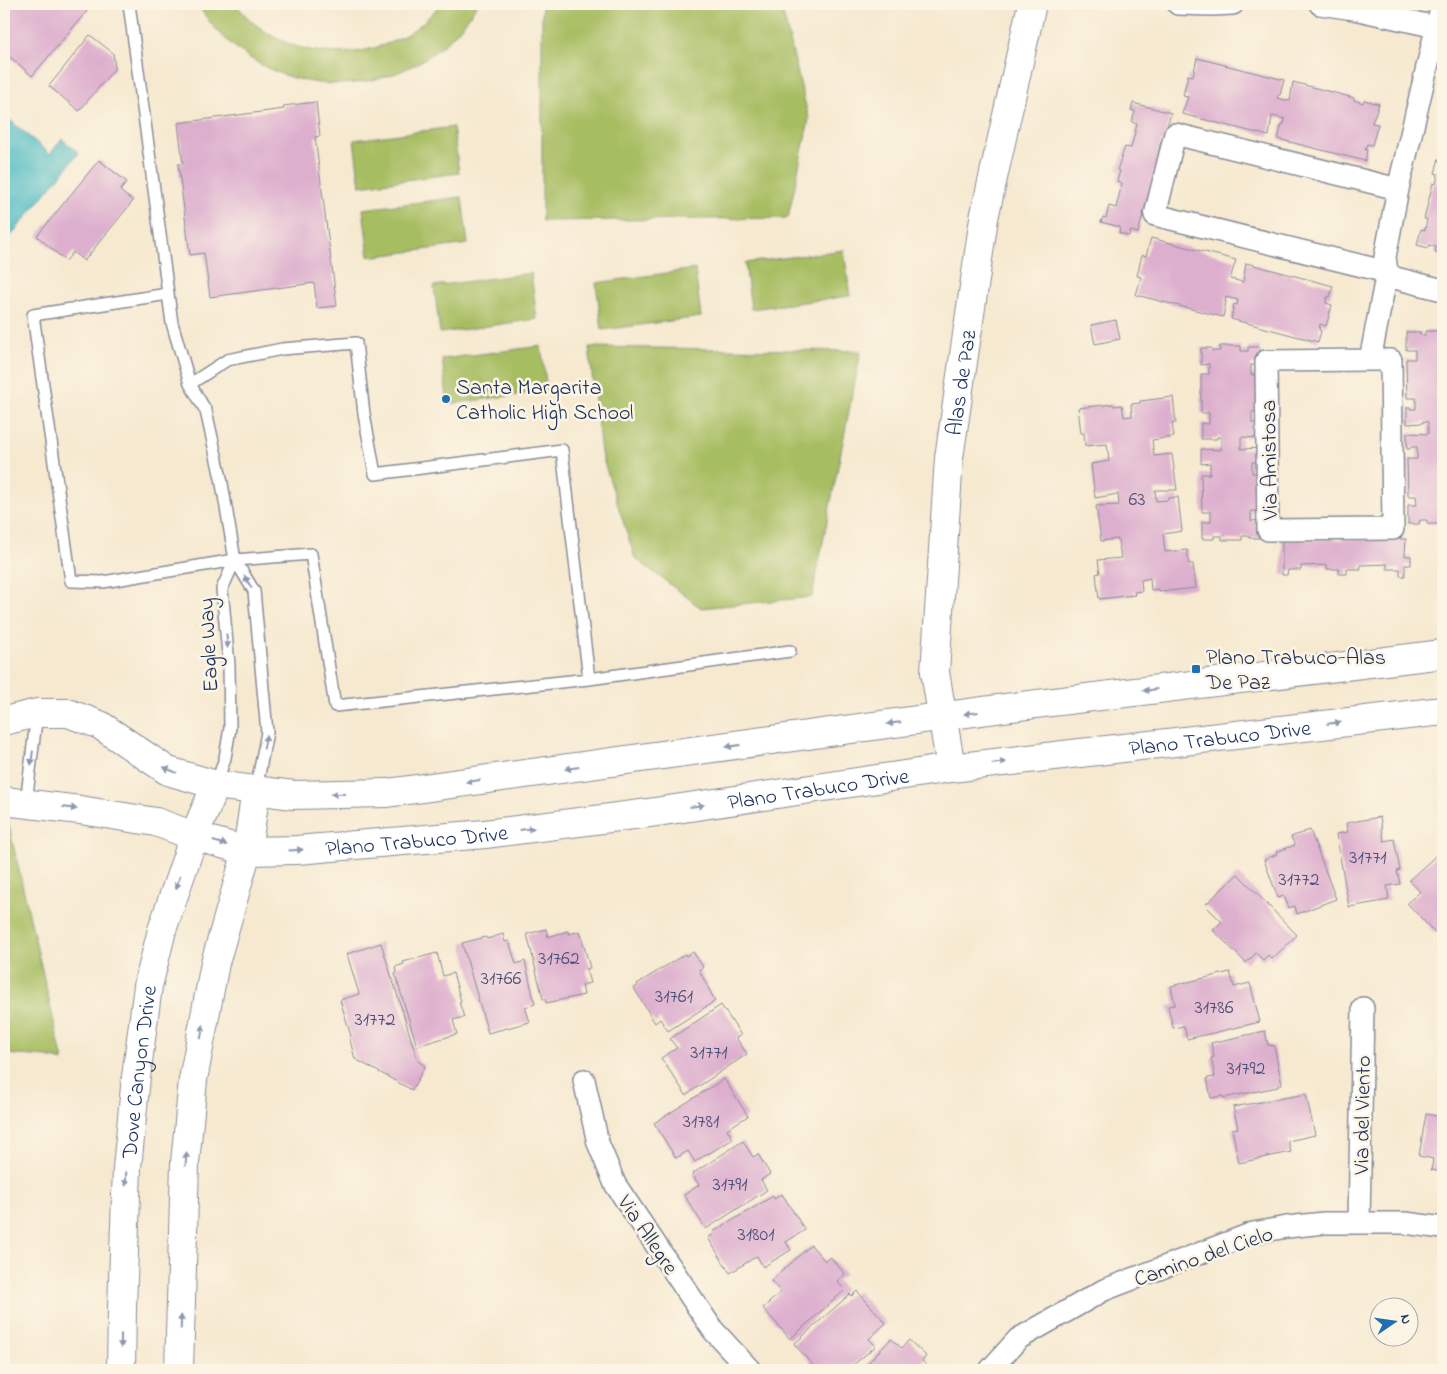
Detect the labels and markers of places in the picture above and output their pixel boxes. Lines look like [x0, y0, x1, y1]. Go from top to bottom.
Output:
place label: Santa Margarita Catholic High School [456, 373, 633, 431]
marker: Santa Margarita Catholic High School [440, 393, 452, 405]
place label: Plano Trabuco-Alas De Paz [1205, 643, 1386, 700]
marker: Plano Trabuco-Alas De Paz [1190, 663, 1202, 675]

